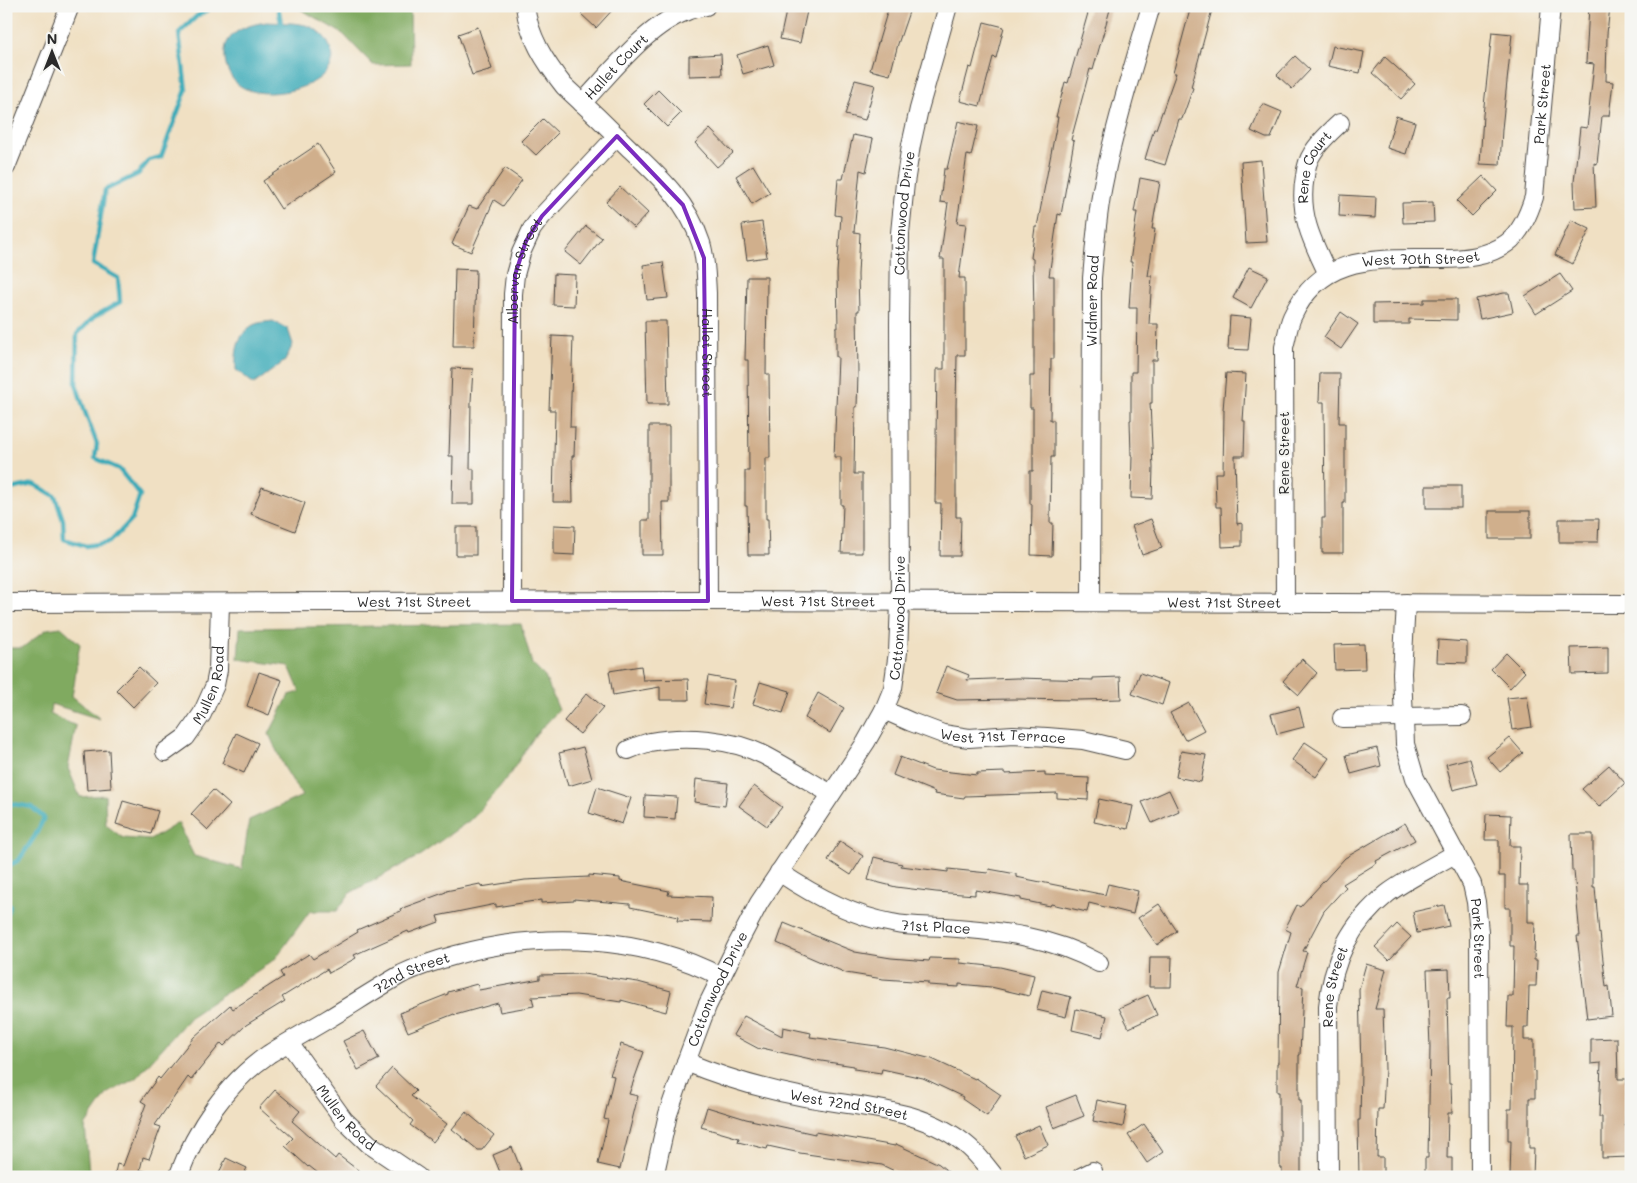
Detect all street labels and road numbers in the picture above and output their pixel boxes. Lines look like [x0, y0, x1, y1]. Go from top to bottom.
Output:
street label: Hallet Court [580, 29, 652, 103]
street label: Park Street [1529, 63, 1555, 145]
street label: Rene Court [1293, 126, 1335, 204]
street label: Cottonwood Drive [890, 150, 919, 275]
street label: Albervan Street [503, 213, 547, 324]
street label: West 70th Street [1360, 246, 1481, 271]
street label: Widmer Road [1082, 254, 1103, 347]
street label: Hallet Street [698, 308, 717, 398]
street label: Rene Street [1274, 411, 1293, 495]
street label: Cottonwood Drive [884, 556, 909, 681]
street label: West 71st Street [761, 591, 875, 611]
street label: West 71st Street [357, 592, 471, 611]
street label: West 71st Street [1167, 592, 1281, 612]
street label: Mullen Road [188, 646, 228, 728]
street label: West 71st Terrace [939, 724, 1067, 748]
street label: Park Street [1467, 897, 1489, 979]
street label: 71st Place [900, 915, 972, 938]
street label: Cottonwood Drive [683, 928, 751, 1049]
street label: Rene Street [1318, 943, 1352, 1028]
street label: 72nd Street [370, 947, 452, 998]
street label: Mullen Road [313, 1080, 379, 1155]
street label: West 72nd Street [788, 1084, 911, 1124]

